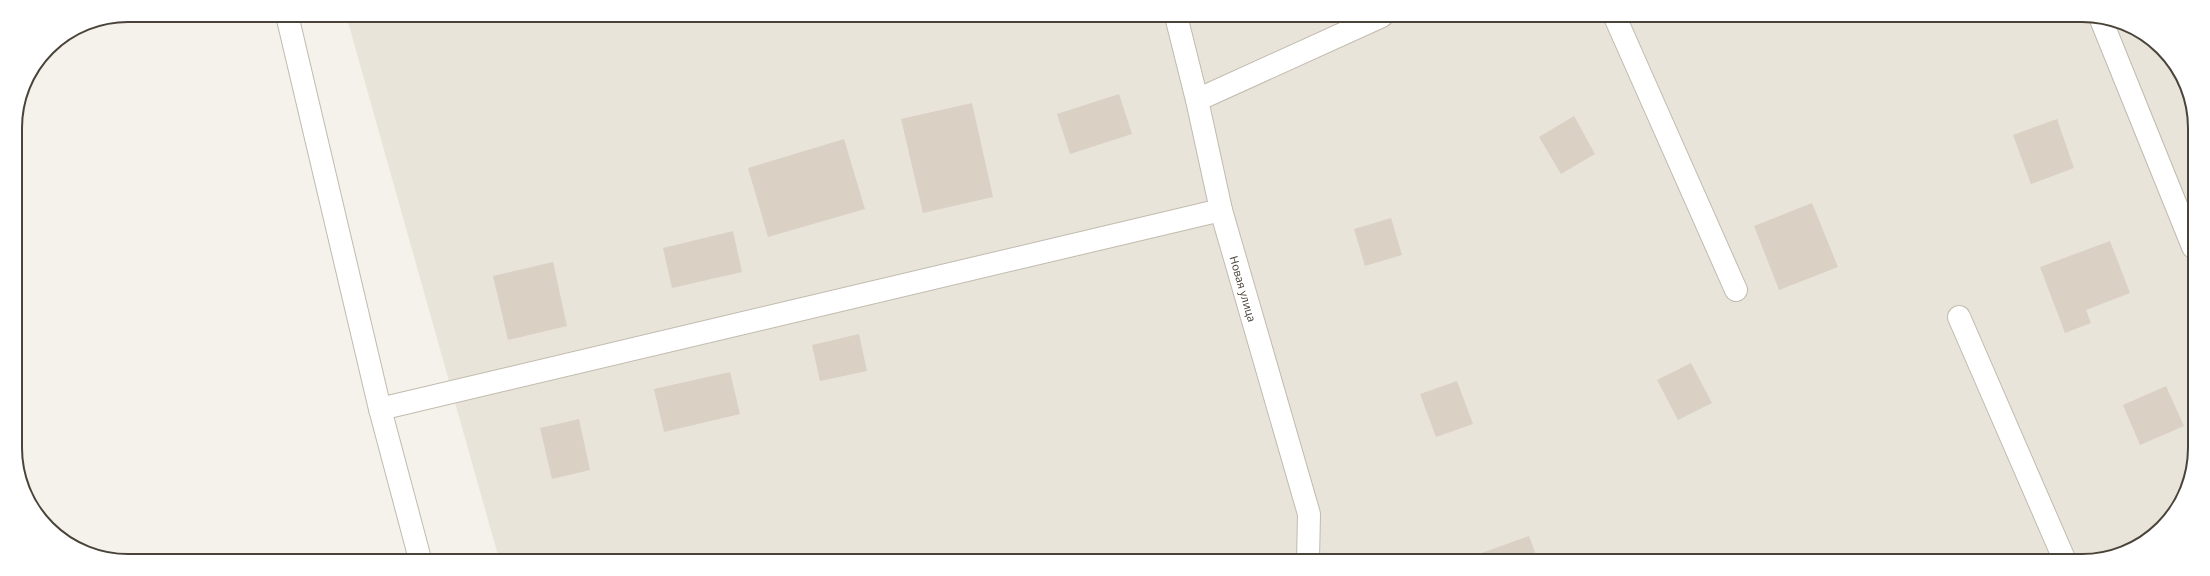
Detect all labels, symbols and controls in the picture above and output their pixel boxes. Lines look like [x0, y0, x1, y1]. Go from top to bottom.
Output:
street label: Новая улица [1227, 254, 1260, 323]

